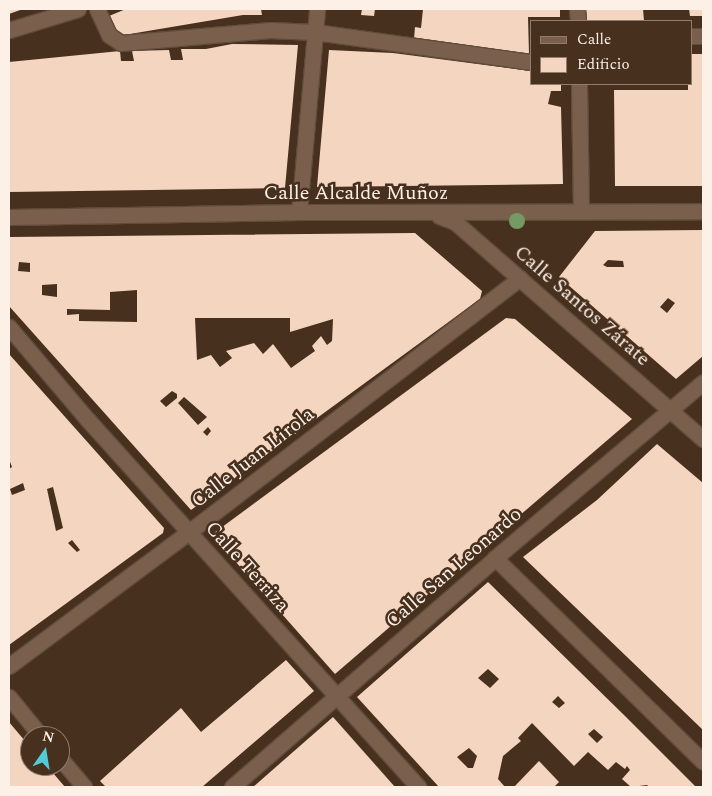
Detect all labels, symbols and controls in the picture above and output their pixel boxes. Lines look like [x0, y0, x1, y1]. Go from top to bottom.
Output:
legend [530, 20, 692, 85]
text: Calle [577, 28, 611, 51]
text: Edificio [577, 53, 630, 76]
street label: Calle Alcalde Muñoz [264, 181, 448, 205]
street label: Calle Santos Zárate [509, 241, 655, 371]
street label: Calle Juan Lirola [187, 403, 319, 513]
street label: Calle San Leonardo [381, 502, 527, 634]
street label: Calle Terriza [200, 516, 294, 618]
text: N [40, 725, 56, 748]
north arrow [20, 726, 70, 776]

